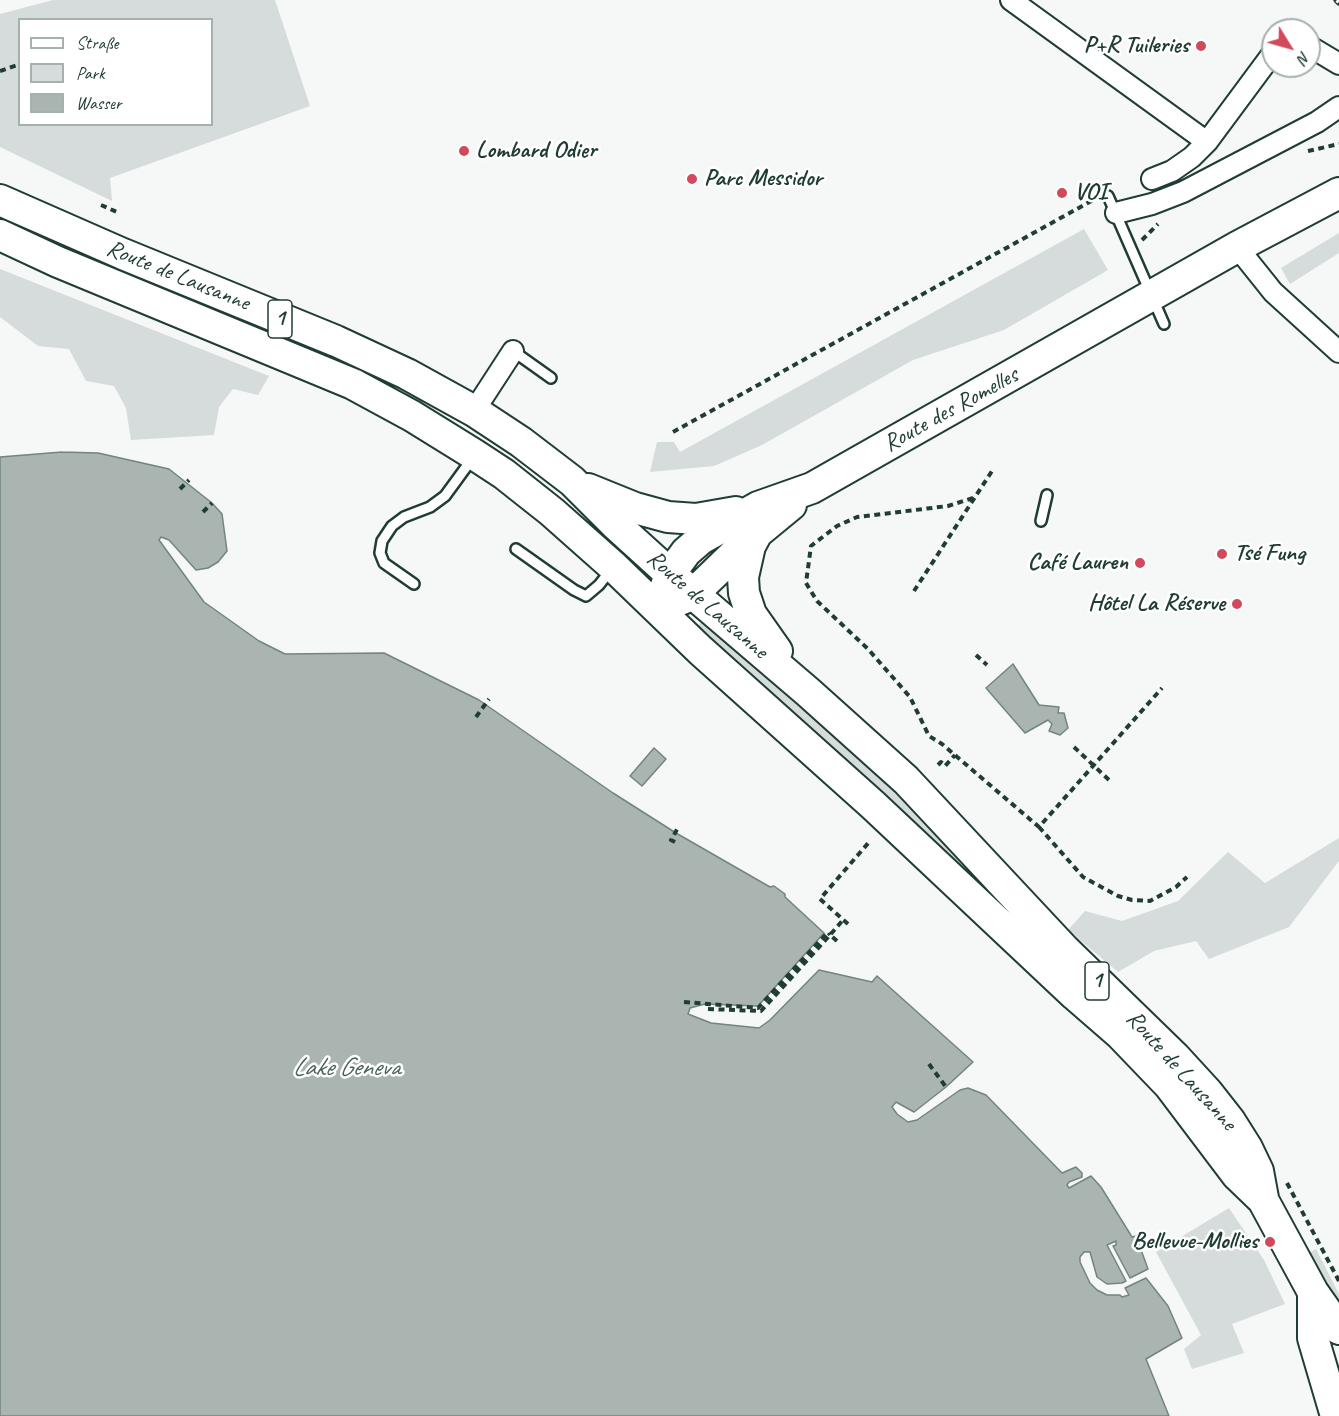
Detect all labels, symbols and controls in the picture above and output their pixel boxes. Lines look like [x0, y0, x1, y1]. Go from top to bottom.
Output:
legend [18, 18, 213, 126]
north arrow [1261, 18, 1321, 78]
text: Straße [76, 32, 118, 54]
place label: P+R Tuileries [1084, 32, 1189, 60]
marker: P+R Tuileries [1194, 39, 1208, 53]
text: N [1293, 48, 1315, 68]
text: Park [76, 62, 105, 84]
text: Wasser [76, 92, 121, 114]
place label: Lombard Odier [476, 137, 596, 165]
marker: Lombard Odier [457, 144, 471, 158]
place label: Parc Messidor [704, 165, 822, 193]
marker: Parc Messidor [685, 172, 699, 186]
place label: VOI [1074, 179, 1107, 207]
marker: VOI [1055, 186, 1069, 200]
street label: Route de Lausanne [102, 234, 254, 318]
road number: 1 [268, 300, 292, 338]
street label: Route des Romelles [879, 361, 1023, 459]
place label: Tsé Fung [1234, 540, 1305, 568]
street label: Route de Lausanne [640, 544, 774, 666]
marker: Tsé Fung [1215, 547, 1229, 561]
place label: Café Lauren [1028, 549, 1128, 577]
marker: Café Lauren [1133, 556, 1147, 570]
place label: Hôtel La Réserve [1088, 590, 1225, 618]
marker: Hôtel La Réserve [1230, 597, 1244, 611]
road number: 1 [1085, 962, 1109, 1000]
street label: Route de Lausanne [1120, 1005, 1242, 1137]
water label: Lake Geneva [292, 1052, 400, 1084]
place label: Bellevue-Mollies [1132, 1228, 1258, 1256]
marker: Bellevue-Mollies [1263, 1235, 1277, 1249]

